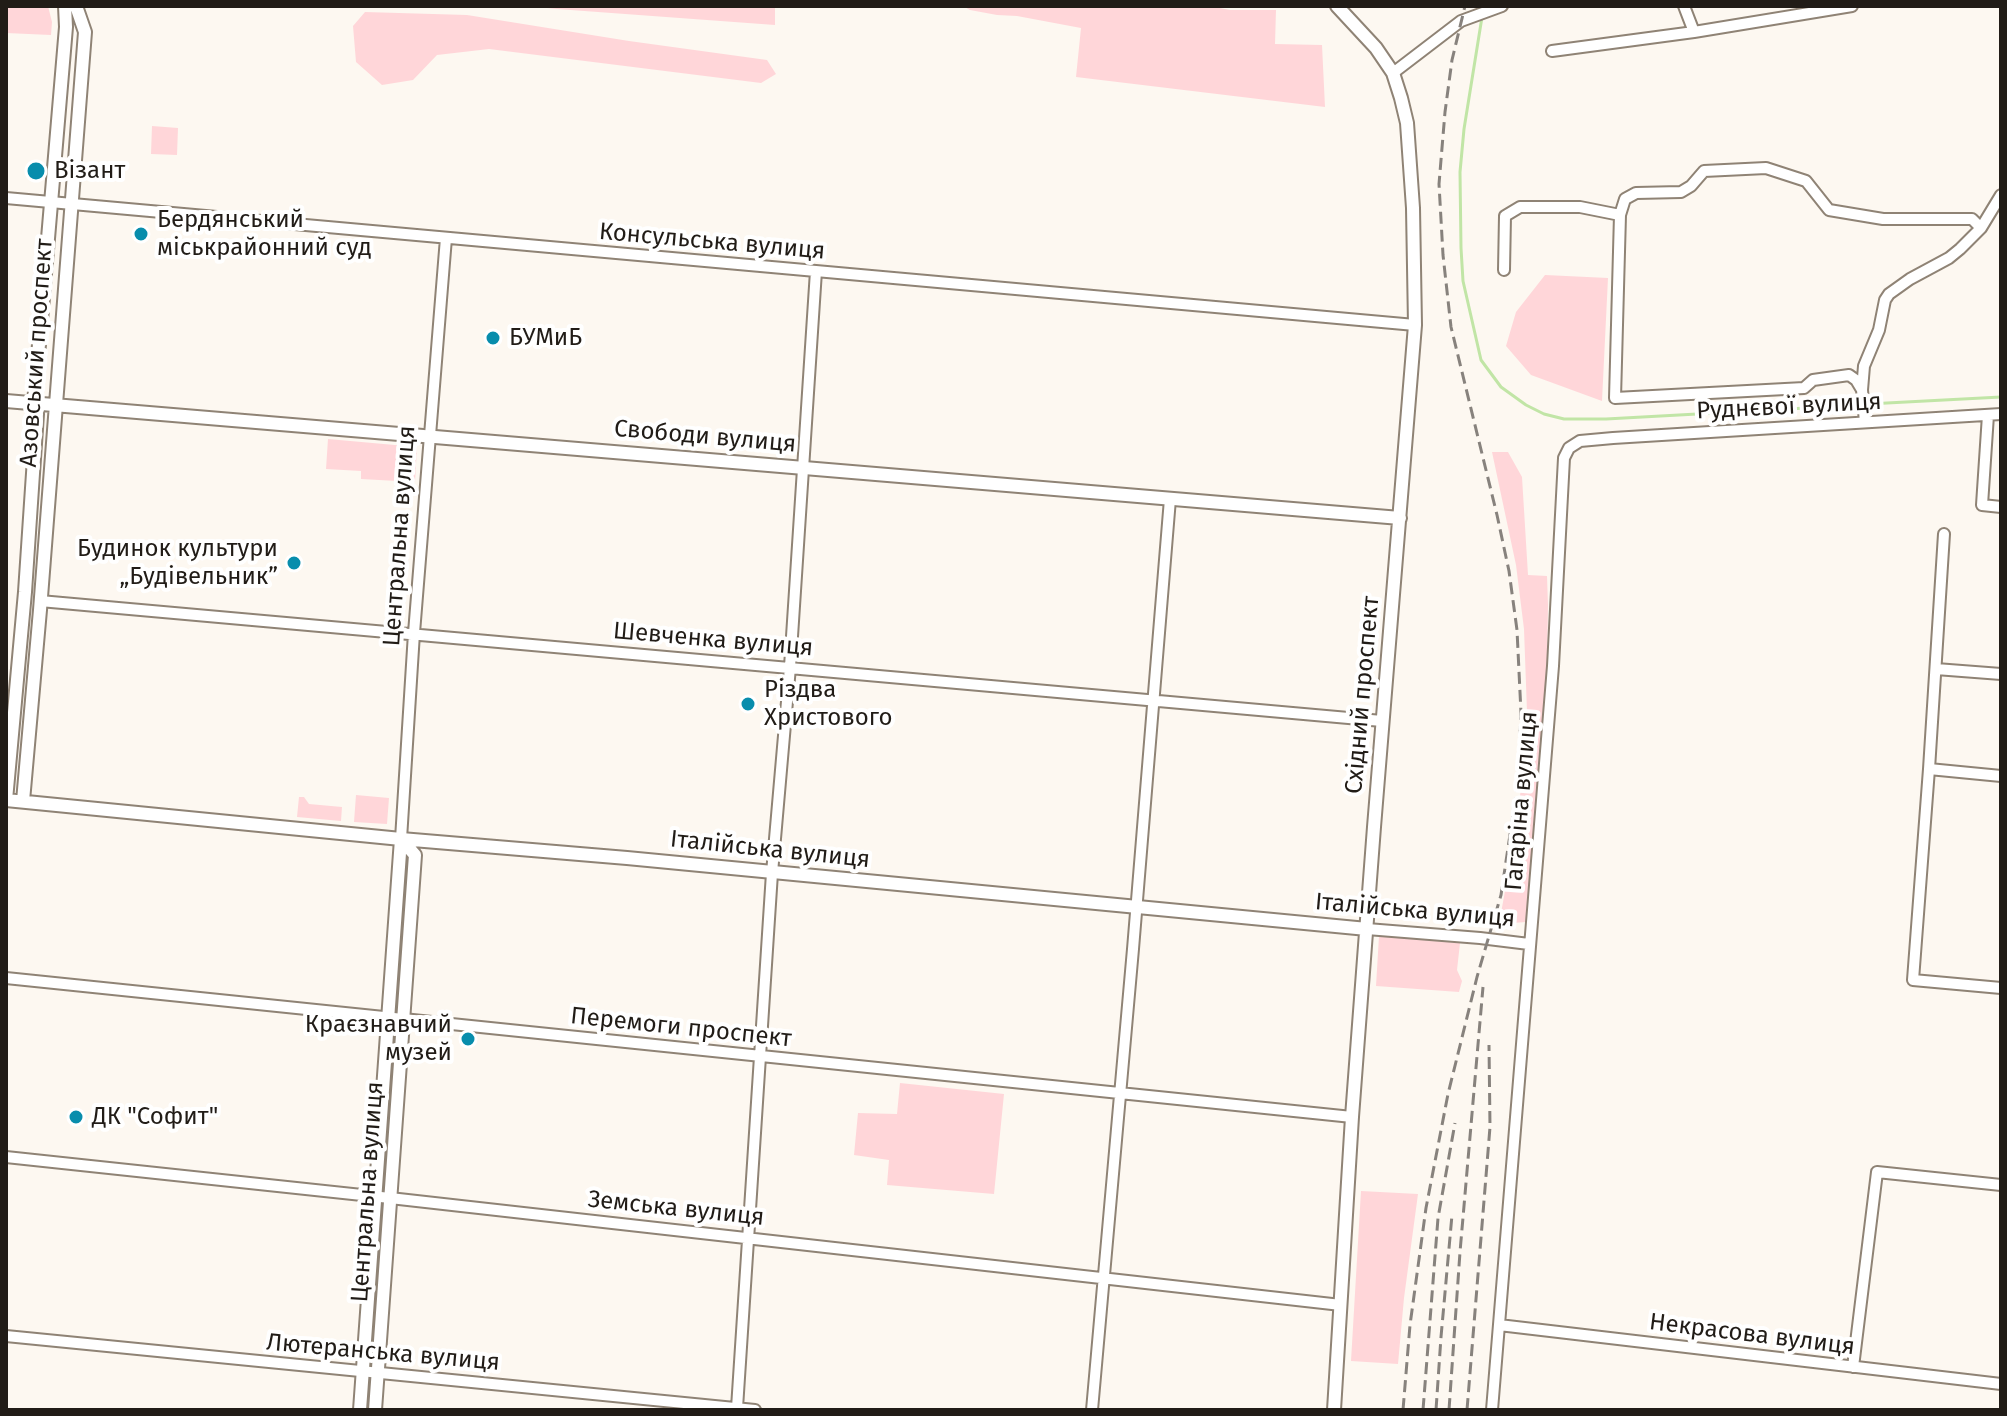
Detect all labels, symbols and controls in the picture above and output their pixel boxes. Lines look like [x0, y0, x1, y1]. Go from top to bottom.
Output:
place label: Візант [54, 157, 125, 185]
marker: Візант [25, 160, 47, 182]
place label: Бердянський міськрайонний суд [157, 206, 372, 262]
street label: Консульська вулиця [598, 218, 826, 266]
marker: Бердянський міськрайонний суд [132, 225, 150, 243]
street label: Азовський проспект [15, 238, 59, 468]
place label: БУМиБ [509, 324, 582, 352]
marker: БУМиБ [484, 329, 502, 347]
street label: Руднєвої вулиця [1696, 388, 1882, 426]
street label: Свободи вулиця [613, 415, 797, 459]
street label: Центральна вулиця [378, 425, 422, 647]
place label: Будинок культури „Будівельник” [77, 535, 278, 591]
marker: Будинок культури „Будівельник” [285, 554, 303, 572]
street label: Східний проспект [1340, 595, 1386, 795]
street label: Шевченка вулиця [612, 617, 814, 663]
place label: Різдва Христового [764, 676, 892, 732]
marker: Різдва Христового [739, 695, 757, 713]
street label: Гагаріна вулиця [1500, 710, 1544, 892]
street label: Італійська вулиця [669, 825, 871, 875]
street label: Італійська вулиця [1314, 888, 1516, 934]
street label: Перемоги проспект [569, 1002, 793, 1054]
place label: Краєзнавчий музей [305, 1011, 452, 1067]
marker: Краєзнавчий музей [459, 1030, 477, 1048]
street label: Центральна вулиця [346, 1081, 390, 1303]
place label: ДК "Софит" [92, 1103, 218, 1131]
marker: ДК "Софит" [67, 1108, 85, 1126]
street label: Земська вулиця [586, 1185, 766, 1233]
street label: Некрасова вулиця [1648, 1308, 1856, 1362]
street label: Лютеранська вулиця [265, 1328, 501, 1378]

